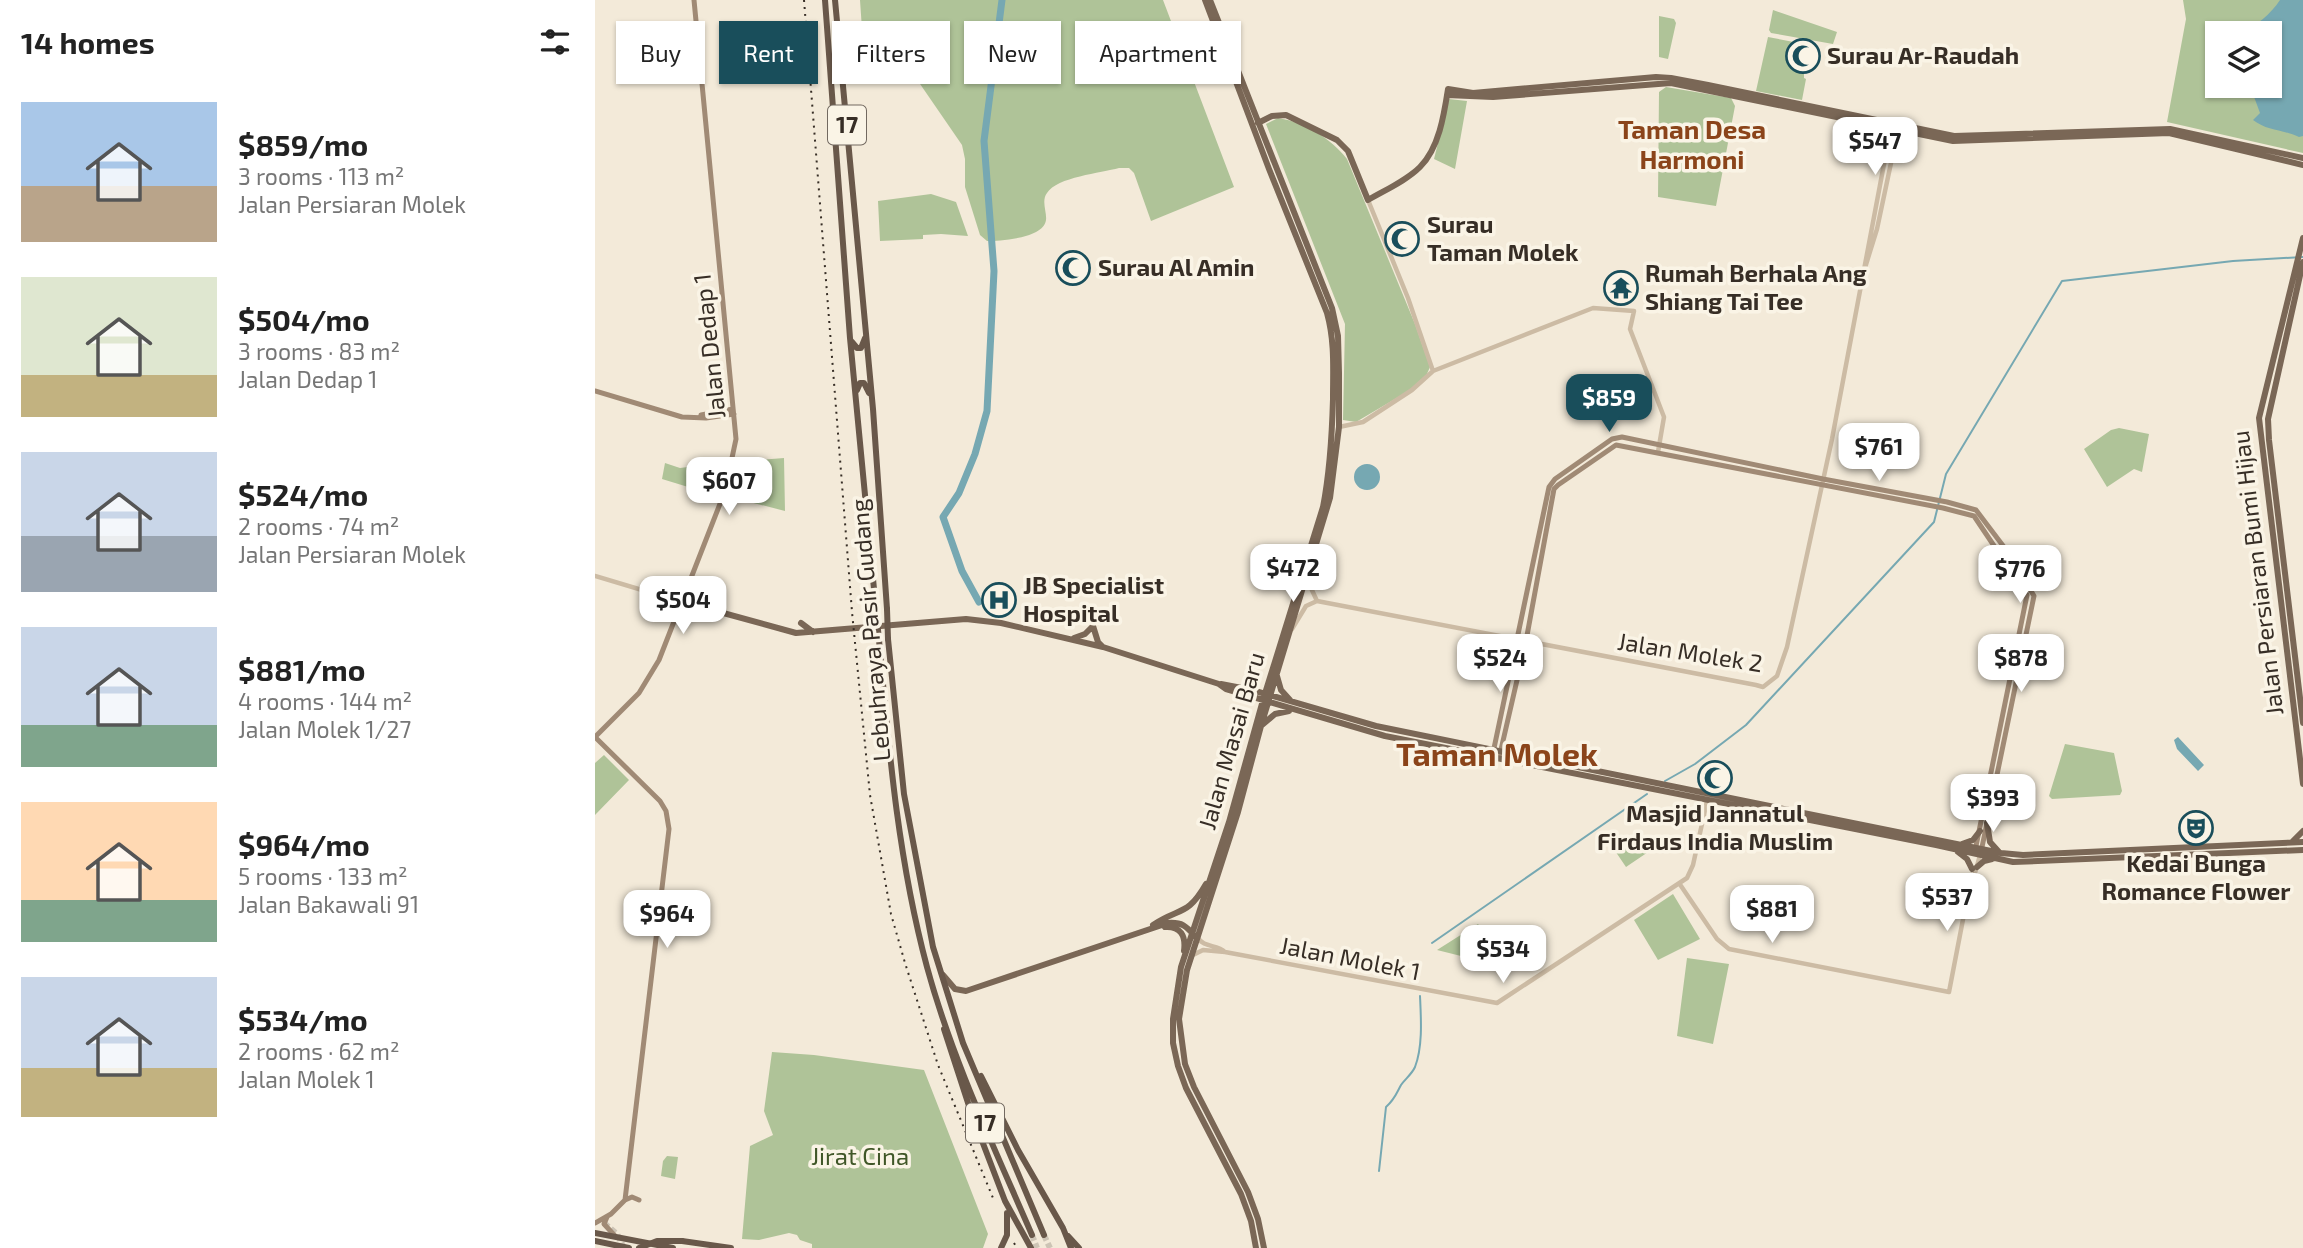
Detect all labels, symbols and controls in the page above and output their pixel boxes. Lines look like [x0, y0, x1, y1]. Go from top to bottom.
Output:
chip: Buy [616, 21, 705, 84]
chip: Rent [719, 21, 818, 84]
chip: Filters [832, 21, 950, 84]
chip: New [964, 21, 1061, 84]
chip: Apartment [1075, 21, 1241, 84]
map controls [2205, 21, 2282, 98]
button: layers [2205, 21, 2282, 98]
icon: filters [536, 23, 574, 61]
text: 14 homes [21, 24, 155, 60]
mosque icon: Surau Ar-Raudah [1784, 37, 1822, 75]
place label: Surau Ar-Raudah [1827, 40, 2019, 69]
road number: 17 [828, 106, 866, 144]
district label: Taman Desa Harmoni [1618, 113, 1766, 174]
pin: $547 [1834, 118, 1916, 177]
text: $859/mo [238, 126, 368, 162]
text: $547 [1849, 126, 1901, 154]
icon: home [77, 130, 161, 214]
text: 3 rooms · 113 m² [238, 162, 404, 190]
text: Jalan Persiaran Molek [238, 190, 466, 218]
place label: Surau Taman Molek [1427, 209, 1579, 266]
mosque icon: Surau Taman Molek [1383, 220, 1421, 258]
mosque icon: Surau Al Amin [1054, 249, 1092, 287]
place label: Surau Al Amin [1098, 252, 1255, 281]
place label: Rumah Berhala Ang Shiang Tai Tee [1645, 258, 1867, 315]
temple icon: Rumah Berhala Ang Shiang Tai Tee [1602, 269, 1640, 307]
street label: Jalan Dedap 1 [686, 272, 731, 420]
text: $504/mo [238, 301, 370, 337]
icon: home [77, 305, 161, 389]
text: 3 rooms · 83 m² [238, 337, 400, 365]
text: Jalan Dedap 1 [238, 365, 377, 393]
pin: $859 [1568, 374, 1650, 434]
text: $859 [1582, 383, 1636, 411]
pin: $761 [1838, 424, 1920, 483]
street label: Jalan Persiaran Bumi Hijau [2225, 429, 2288, 717]
text: $761 [1855, 432, 1904, 460]
pin: $607 [688, 458, 770, 517]
text: $607 [702, 466, 756, 494]
text: $524/mo [238, 476, 368, 512]
icon: home [77, 480, 161, 564]
street label: Lebuhraya Pasir Gudang [844, 498, 895, 763]
text: 2 rooms · 74 m² [238, 512, 399, 540]
text: Jalan Persiaran Molek [238, 540, 466, 568]
pin: $472 [1252, 544, 1334, 604]
pin: $776 [1979, 546, 2061, 605]
text: $472 [1266, 553, 1320, 581]
text: $776 [1994, 554, 2046, 582]
place label: JB Specialist Hospital [1023, 570, 1164, 627]
pin: $504 [642, 576, 724, 636]
hospital icon: JB Specialist Hospital [980, 581, 1018, 619]
text: $504 [655, 585, 711, 613]
street label: Jalan Molek 2 [1616, 626, 1765, 677]
pin: $524 [1459, 634, 1541, 694]
pin: $878 [1980, 634, 2062, 694]
text: $524 [1473, 643, 1527, 671]
text: $878 [1994, 643, 2048, 671]
street label: Jalan Masai Baru [1191, 649, 1270, 833]
text: $881/mo [238, 651, 366, 687]
icon: home [77, 655, 161, 739]
text: 4 rooms · 144 m² [238, 687, 412, 715]
text: Jalan Molek 1/27 [238, 715, 411, 743]
district label: Taman Molek [1396, 734, 1598, 772]
mosque icon: Masjid Jannatul Firdaus India Muslim [1696, 759, 1734, 797]
pin: $393 [1952, 774, 2034, 834]
text: $393 [1967, 783, 2020, 811]
place label: Masjid Jannatul Firdaus India Muslim [1597, 798, 1833, 855]
theatre icon: Kedai Bunga Romance Flower [2177, 809, 2215, 847]
text: $964/mo [238, 826, 370, 862]
icon: home [77, 830, 161, 914]
place label: Kedai Bunga Romance Flower [2102, 848, 2291, 905]
text: 5 rooms · 133 m² [238, 862, 408, 890]
pin: $537 [1906, 874, 1988, 933]
text: $537 [1921, 882, 1973, 910]
pin: $881 [1731, 886, 1813, 945]
text: Jalan Bakawali 91 [238, 890, 419, 918]
pin: $964 [626, 890, 708, 950]
text: $881 [1746, 894, 1798, 922]
text: $964 [639, 899, 695, 927]
pin: $534 [1462, 926, 1544, 985]
street label: Jalan Molek 1 [1278, 930, 1423, 985]
text: $534 [1476, 934, 1530, 962]
text: $534/mo [238, 1001, 368, 1037]
icon: home [77, 1005, 161, 1089]
text: 2 rooms · 62 m² [238, 1037, 400, 1065]
text: Jalan Molek 1 [238, 1065, 375, 1093]
road number: 17 [966, 1104, 1004, 1142]
park label: Jirat Cina [811, 1141, 909, 1170]

